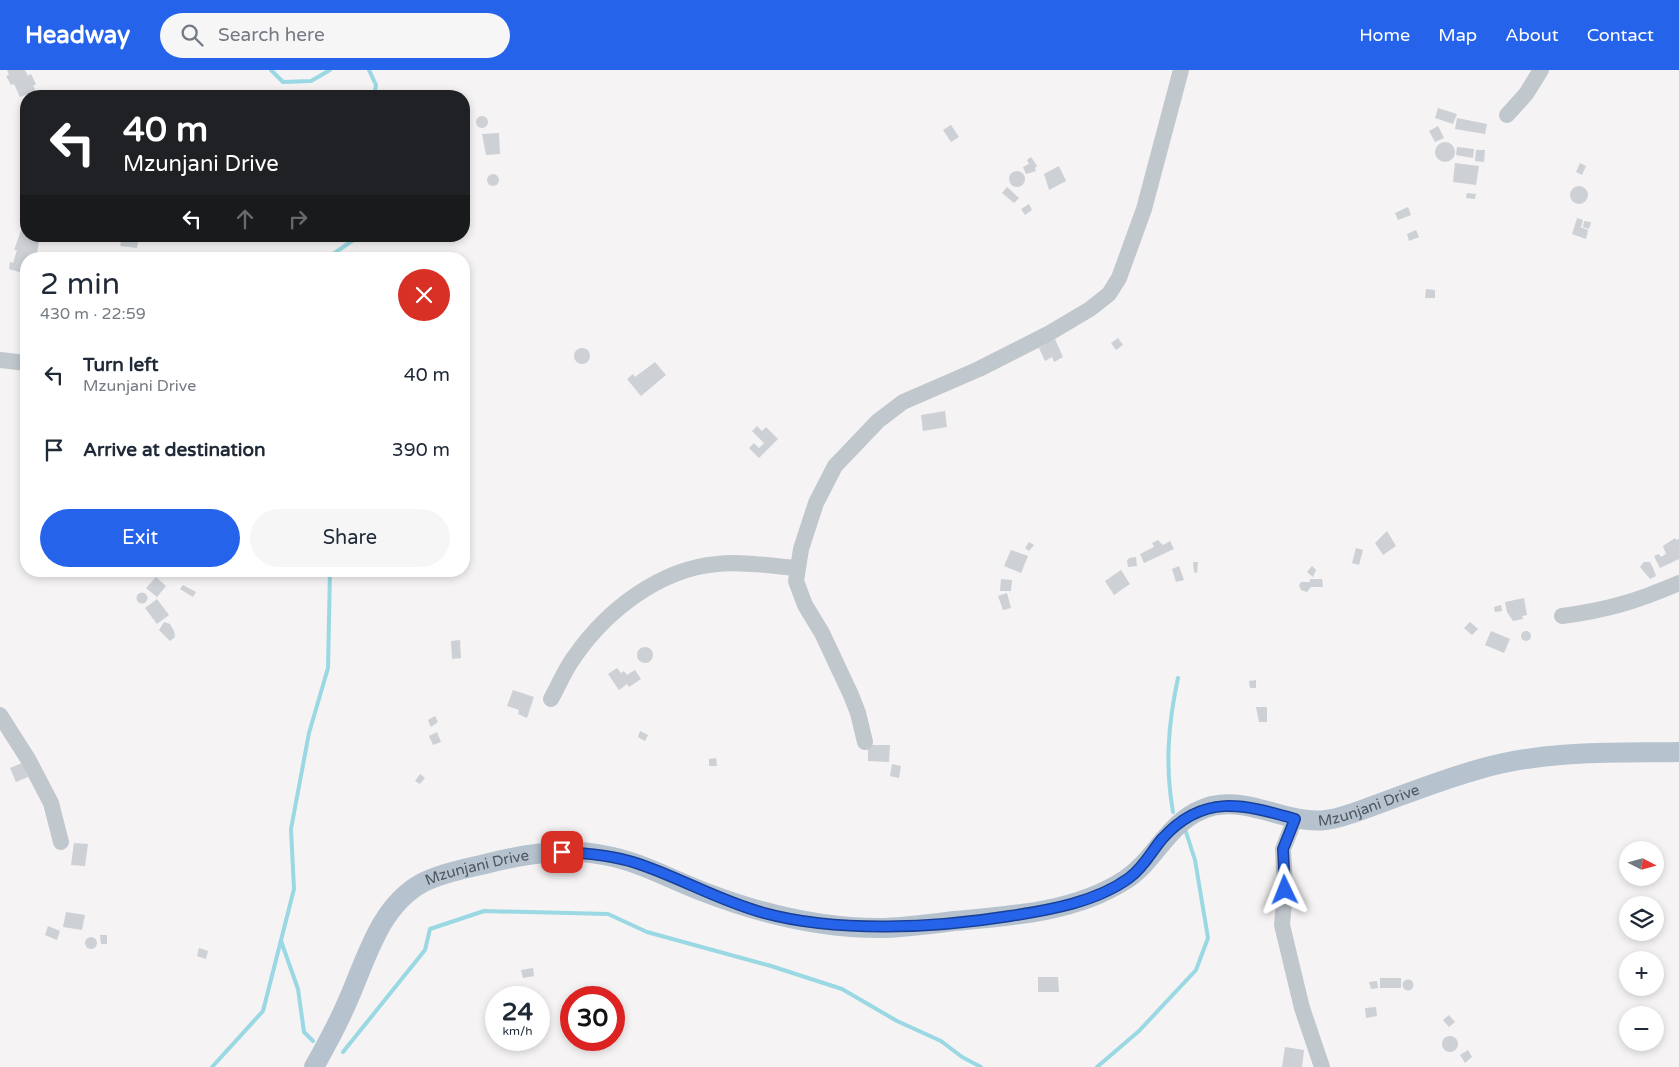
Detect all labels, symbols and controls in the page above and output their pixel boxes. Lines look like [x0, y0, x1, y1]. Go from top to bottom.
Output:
search box [160, 13, 510, 58]
text: Headway [25, 21, 130, 50]
icon: search [178, 21, 206, 49]
text: Search here [218, 24, 325, 46]
text: Home [1359, 24, 1410, 46]
text: Map [1438, 24, 1477, 46]
text: About [1505, 24, 1559, 46]
text: Contact [1587, 24, 1654, 46]
text: 40 m [123, 109, 208, 151]
icon: left [40, 110, 105, 175]
text: Mzunjani Drive [123, 151, 279, 177]
icon: left [178, 205, 206, 233]
icon: ahead [231, 205, 259, 233]
icon: right [284, 205, 312, 233]
text: 2 min [40, 266, 120, 303]
button: close [398, 269, 450, 321]
text: 430 m · 22:59 [40, 304, 146, 324]
text: Turn left [83, 354, 159, 376]
icon: left [40, 361, 68, 389]
text: 40 m [404, 364, 450, 386]
text: Mzunjani Drive [83, 376, 196, 396]
icon: arrive [40, 436, 68, 464]
text: Arrive at destination [83, 439, 266, 461]
text: 390 m [392, 439, 450, 461]
button: Exit [40, 509, 240, 567]
button: Share [250, 509, 450, 567]
street label: Mzunjani Drive [1317, 781, 1422, 830]
pin [541, 831, 583, 873]
icon: arrive [548, 838, 576, 866]
north arrow [1619, 841, 1664, 886]
map controls [1619, 841, 1664, 1051]
street label: Mzunjani Drive [422, 846, 530, 889]
position arrow [1258, 863, 1310, 915]
button: layers [1619, 896, 1664, 941]
button: + [1619, 951, 1664, 996]
speed limit sign: 30 [560, 986, 625, 1051]
text: 24 [502, 997, 533, 1027]
button: − [1619, 1006, 1664, 1051]
text: km/h [502, 1024, 533, 1038]

